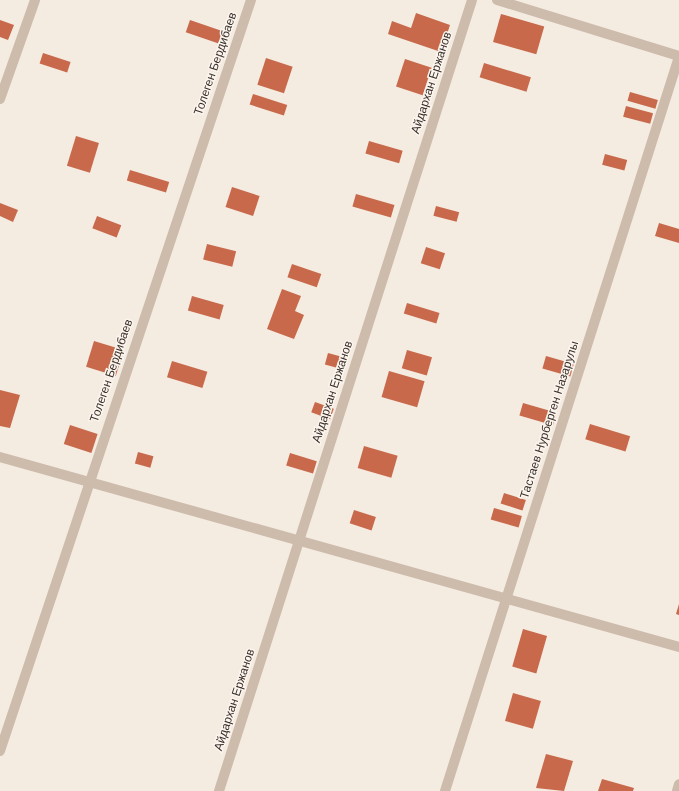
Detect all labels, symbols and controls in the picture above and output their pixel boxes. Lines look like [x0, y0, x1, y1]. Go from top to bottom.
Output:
street label: Толеген Бердибаев [192, 11, 240, 117]
street label: Айдархан Ержанов [409, 30, 455, 136]
street label: Толеген Бердибаев [88, 318, 136, 424]
street label: Айдархан Ержанов [310, 339, 356, 445]
street label: Тастаев Нурберген Назарулы [518, 339, 582, 501]
street label: Айдархан Ержанов [212, 647, 258, 753]

